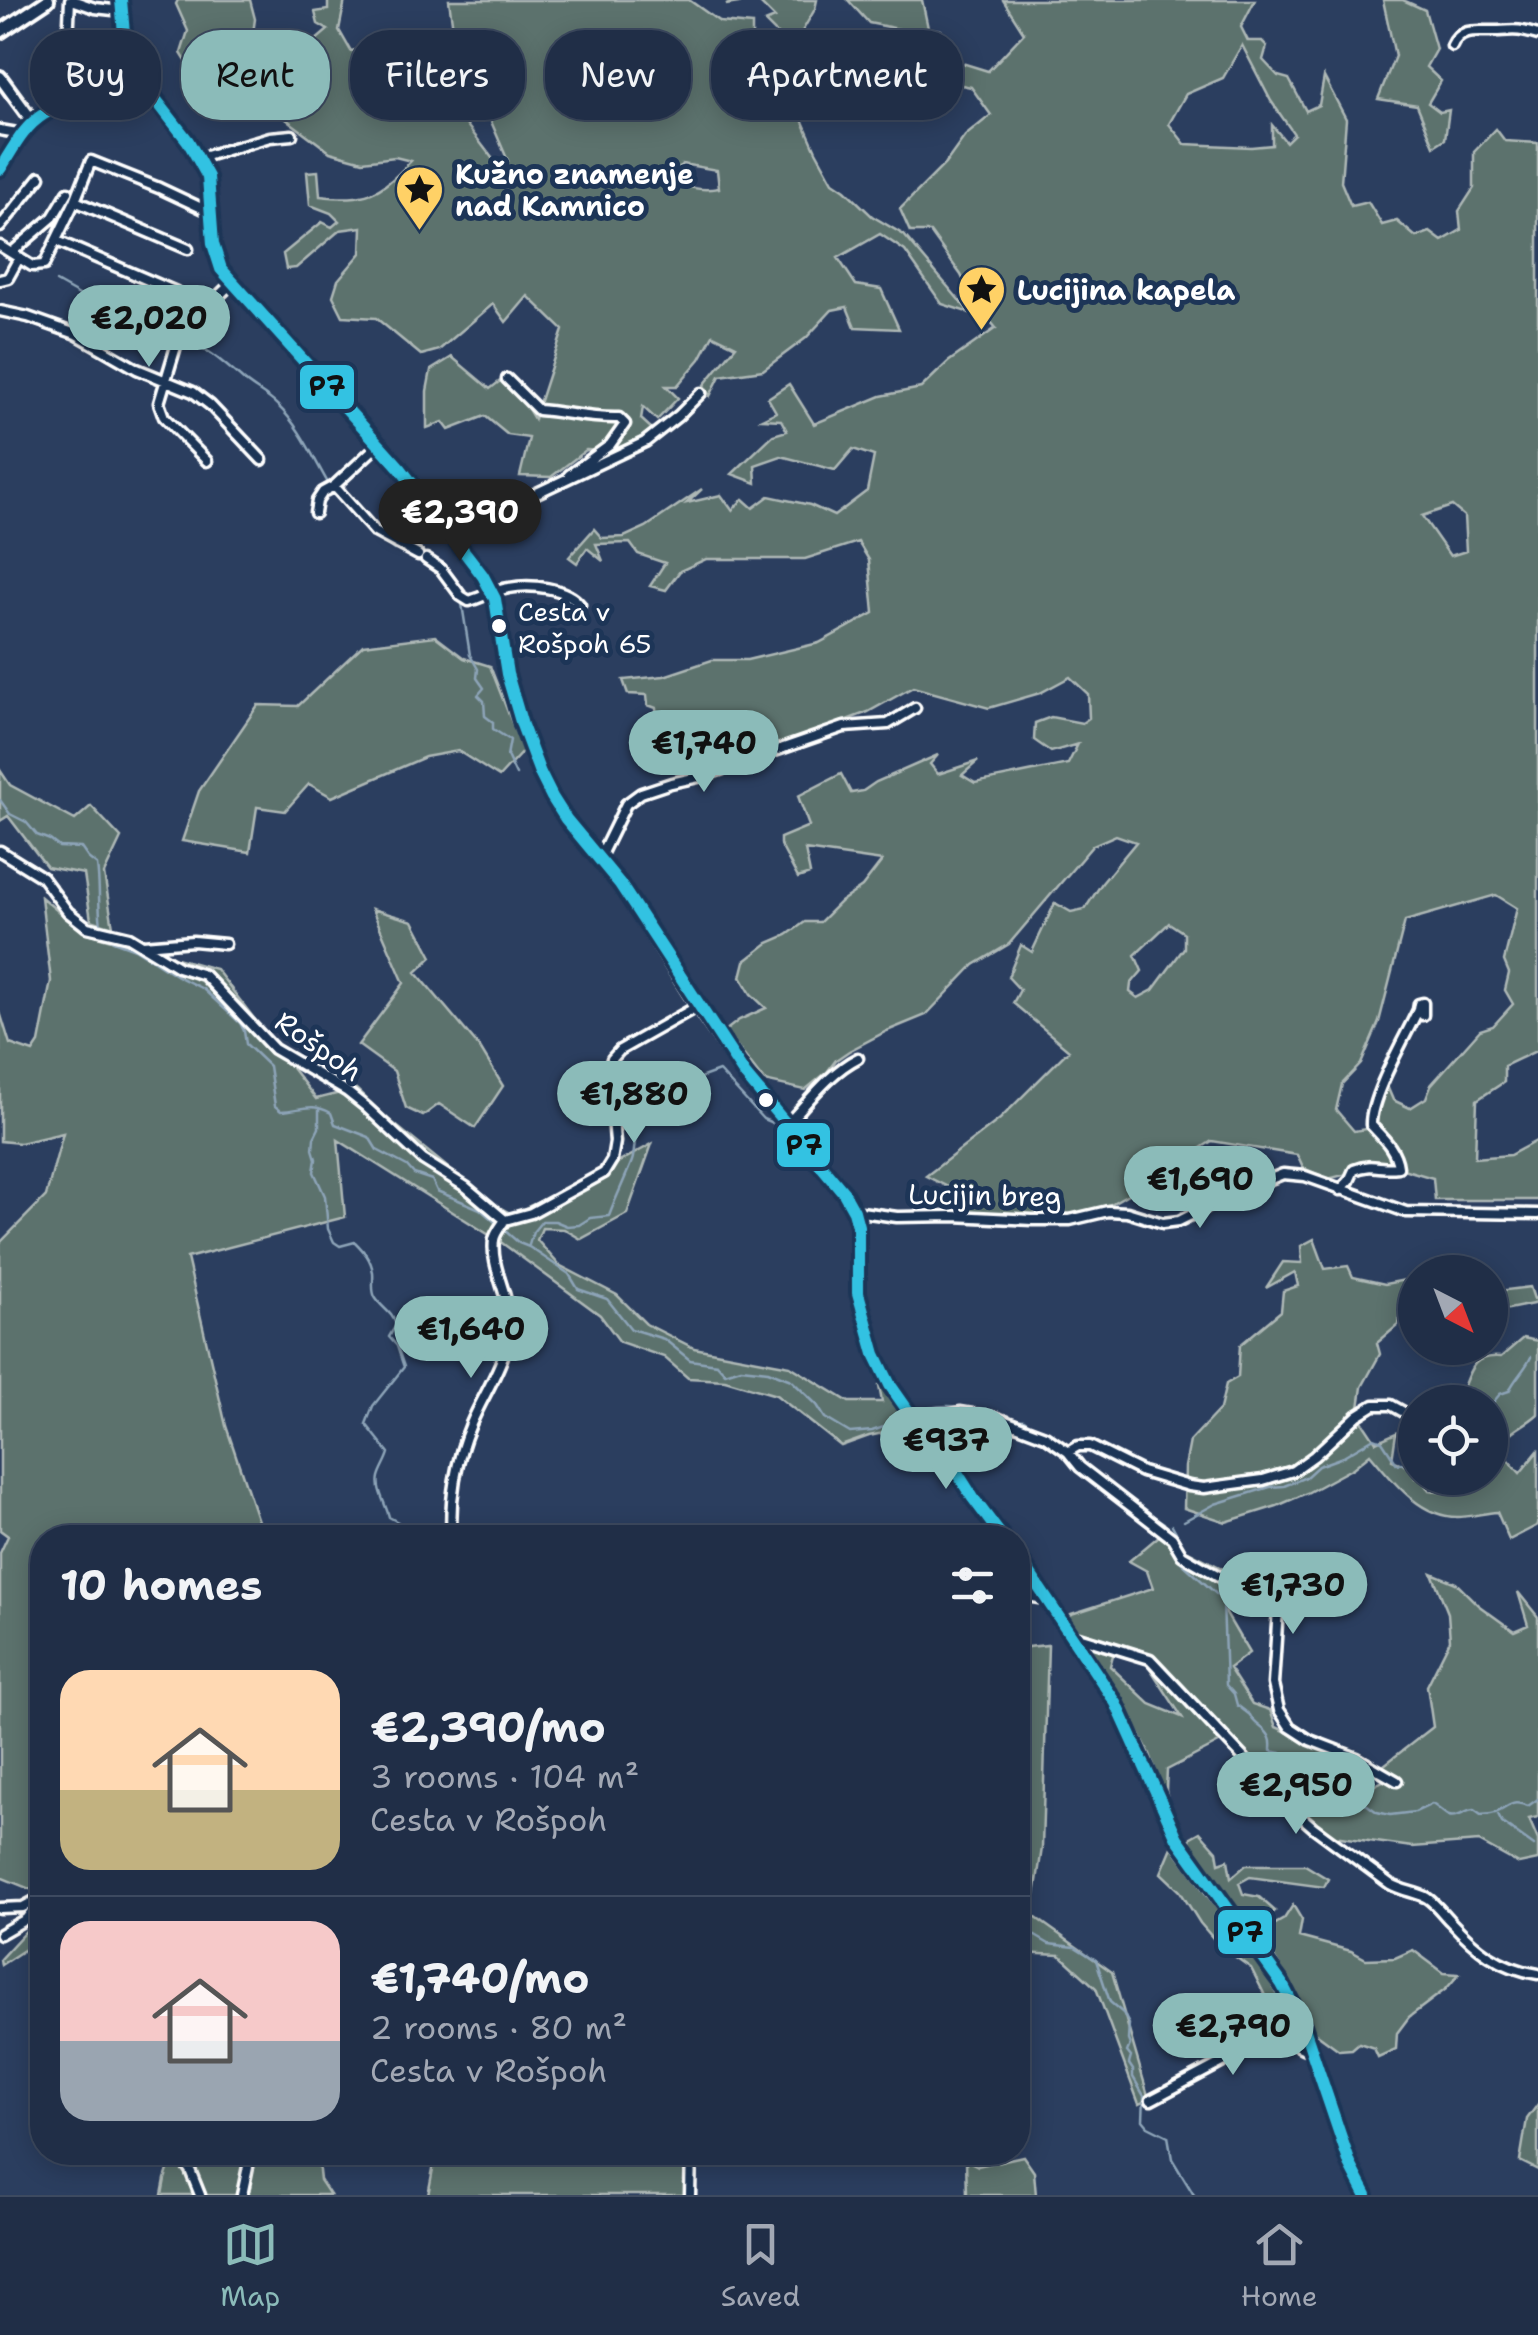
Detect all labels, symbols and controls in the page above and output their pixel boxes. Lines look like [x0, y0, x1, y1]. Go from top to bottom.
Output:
chip: Buy [30, 30, 161, 120]
chip: Rent [181, 30, 330, 120]
chip: Filters [350, 30, 525, 120]
chip: New [545, 30, 691, 120]
chip: Apartment [711, 30, 963, 120]
place label: Kužno znamenje nad Kamnico [455, 155, 694, 225]
place icon: Kužno znamenje nad Kamnico [394, 164, 446, 232]
place icon: Lucijina kapela [956, 264, 1008, 332]
place label: Lucijina kapela [1017, 271, 1235, 309]
pin: €2,020 [68, 285, 230, 370]
text: €2,020 [90, 296, 208, 339]
line badge: P7 [298, 363, 356, 411]
text: P7 [308, 367, 346, 405]
pin: €2,390 [379, 479, 541, 564]
text: €2,390 [401, 490, 519, 533]
place label: Cesta v Rošpoh 65 [518, 594, 651, 661]
marker: Cesta v Rošpoh 65 [489, 616, 509, 636]
pin: €1,740 [623, 710, 785, 795]
text: €1,740 [651, 721, 757, 764]
street label: Rošpoh [268, 1002, 370, 1090]
pin: €1,880 [553, 1061, 715, 1146]
text: €1,880 [579, 1072, 689, 1115]
unlabelled marker [756, 1090, 776, 1110]
line badge: P7 [775, 1121, 832, 1169]
text: P7 [785, 1126, 823, 1164]
pin: €1,690 [1119, 1146, 1281, 1231]
text: €1,690 [1146, 1157, 1254, 1200]
street label: Lucijin breg [908, 1175, 1062, 1215]
north arrow [1398, 1255, 1508, 1365]
map controls [1398, 1255, 1508, 1495]
pin: €1,640 [390, 1296, 552, 1381]
text: €1,640 [416, 1307, 526, 1350]
button: locate [1398, 1385, 1508, 1495]
pin: €937 [887, 1407, 1005, 1492]
text: €937 [902, 1418, 990, 1461]
pin: €1,730 [1212, 1552, 1374, 1637]
text: 10 homes [60, 1557, 262, 1613]
icon: filters [945, 1558, 1000, 1613]
text: €1,730 [1240, 1563, 1346, 1606]
text: €2,390/mo [370, 1699, 606, 1755]
icon: home [140, 1710, 260, 1830]
pin: €2,950 [1215, 1752, 1377, 1837]
text: 3 rooms · 104 m² [370, 1755, 639, 1798]
text: €2,950 [1239, 1763, 1353, 1806]
text: Cesta v Rošpoh [370, 1798, 607, 1841]
line badge: P7 [1216, 1908, 1274, 1956]
text: P7 [1226, 1913, 1264, 1951]
text: €1,740/mo [370, 1950, 590, 2006]
icon: home [140, 1961, 260, 2081]
pin: €2,790 [1152, 1993, 1314, 2078]
text: €2,790 [1175, 2004, 1291, 2047]
text: 2 rooms · 80 m² [370, 2006, 627, 2049]
text: Cesta v Rošpoh [370, 2049, 607, 2092]
tab: Map [220, 2217, 280, 2315]
tab: Saved [721, 2217, 800, 2315]
tab: Home [1241, 2217, 1318, 2315]

